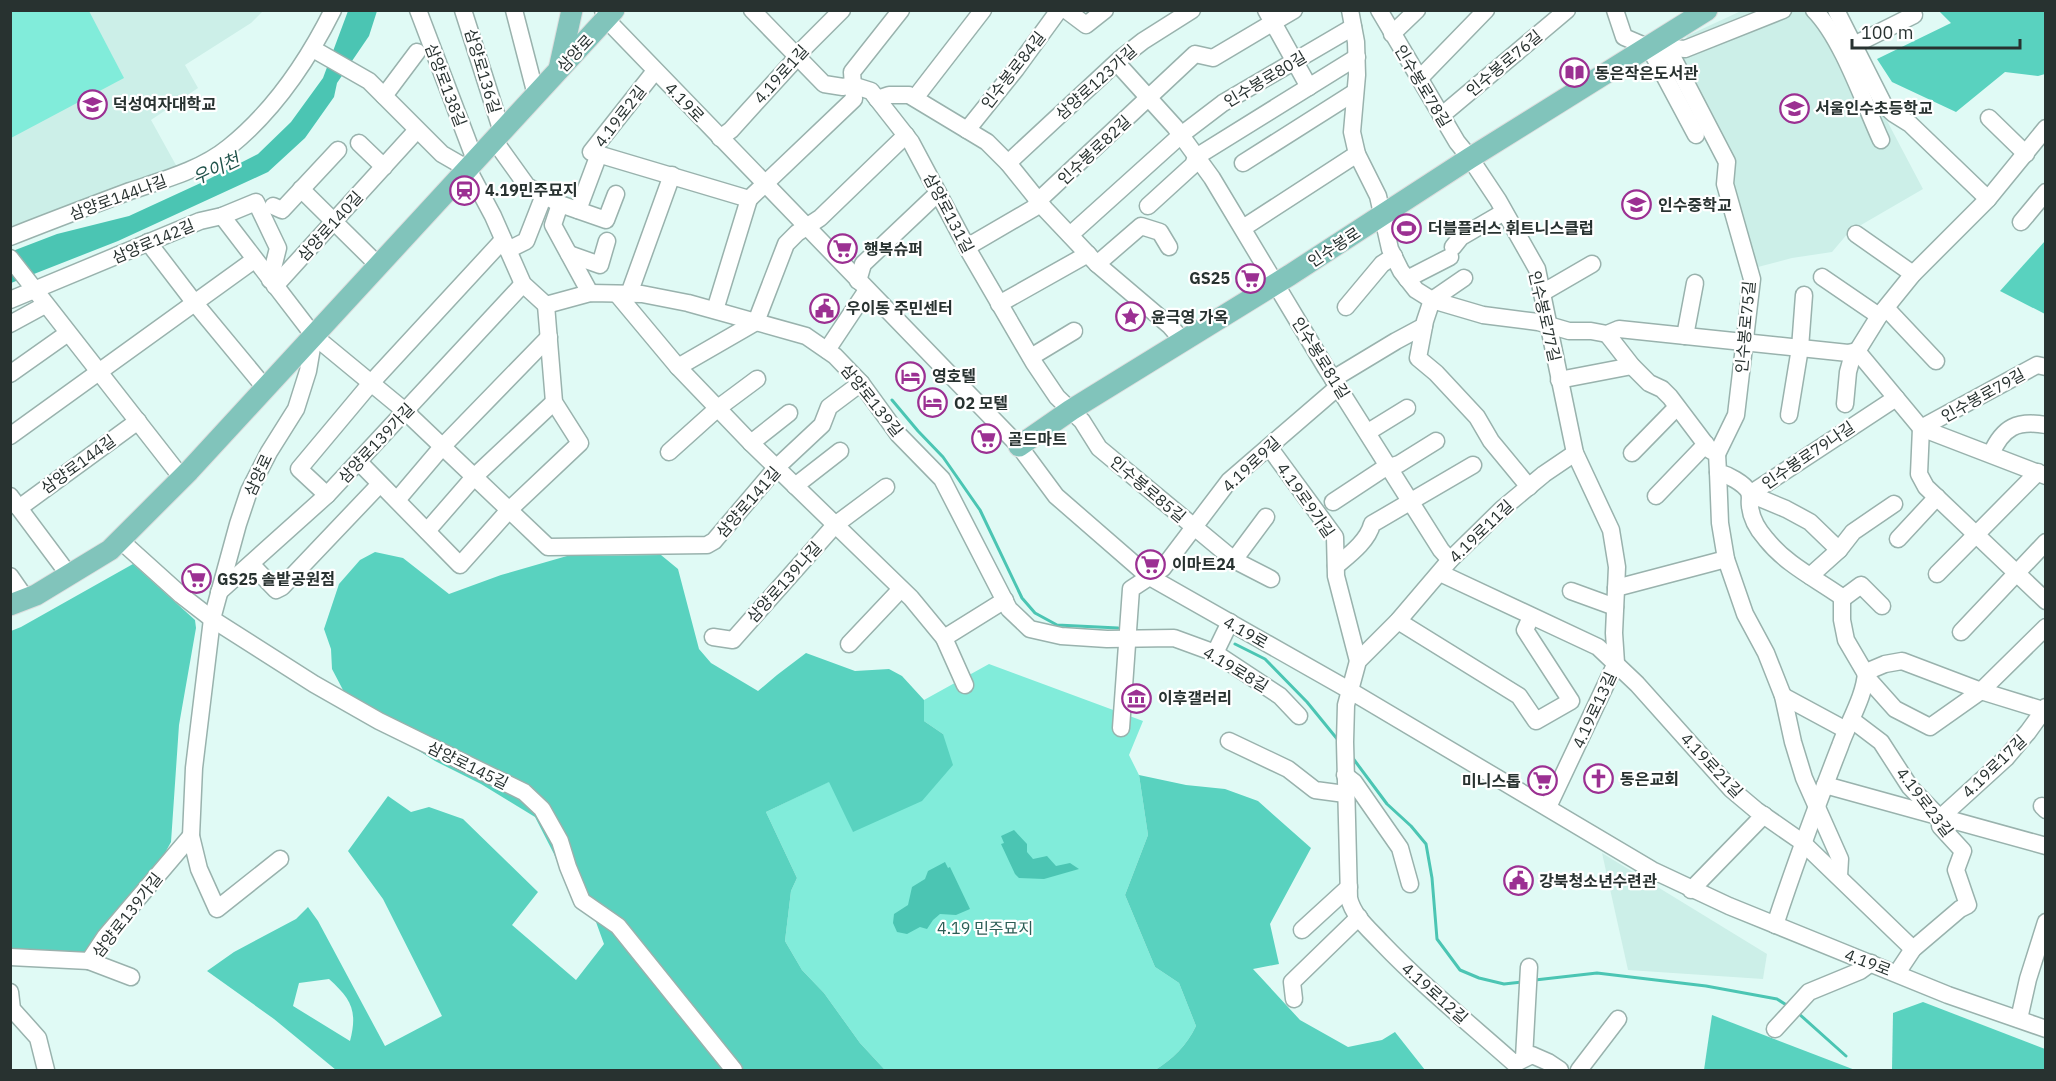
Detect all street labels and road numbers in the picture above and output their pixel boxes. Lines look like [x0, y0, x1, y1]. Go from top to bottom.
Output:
street label: 삼양로136길 [461, 26, 505, 116]
street label: 인수봉로76길 [1462, 26, 1546, 100]
street label: 인수봉로84길 [977, 27, 1049, 113]
street label: 삼양로 [553, 30, 598, 76]
street label: 삼양로138길 [421, 40, 471, 130]
street label: 4.19로1길 [749, 40, 813, 108]
street label: 삼양로123가길 [1051, 40, 1141, 124]
street label: 인수봉로78길 [1391, 41, 1455, 131]
street label: 인수봉로80길 [1220, 47, 1310, 111]
street label: 4.19로 [661, 78, 709, 126]
street label: 4.19로2길 [590, 81, 650, 151]
street label: 인수봉로82길 [1053, 111, 1135, 189]
street label: 삼양로144나길 [66, 170, 170, 224]
street label: 삼양로131길 [920, 170, 978, 256]
street label: 삼양로140길 [293, 187, 367, 265]
street label: 삼양로142길 [109, 215, 197, 267]
street label: 인수봉로 [1304, 222, 1364, 271]
street label: 인수봉로77길 [1525, 269, 1565, 363]
street label: 인수봉로75길 [1731, 280, 1759, 374]
street label: 인수봉로81길 [1288, 313, 1354, 403]
street label: 삼양로139길 [837, 360, 907, 440]
street label: 인수봉로79길 [1938, 364, 2028, 426]
street label: 삼양로139가길 [334, 399, 418, 487]
street label: 인수봉로79나길 [1758, 417, 1858, 493]
street label: 삼양로144길 [37, 430, 119, 498]
street label: 4.19로9길 [1218, 432, 1284, 496]
street label: 삼양로 [240, 451, 277, 499]
street label: 인수봉로85길 [1106, 452, 1190, 526]
street label: 4.19로9가길 [1273, 459, 1339, 541]
street label: 삼양로141길 [712, 462, 784, 542]
street label: 4.19로11길 [1445, 495, 1517, 567]
street label: 삼양로139나길 [742, 537, 826, 627]
street label: 4.19로 [1220, 611, 1272, 653]
street label: 4.19로8길 [1200, 642, 1272, 696]
street label: 4.19로13길 [1568, 669, 1620, 751]
street label: 4.19로21길 [1677, 728, 1747, 802]
street label: 4.19로17길 [1958, 730, 2030, 802]
street label: 삼양로145길 [424, 737, 512, 793]
street label: 4.19로23길 [1892, 763, 1958, 841]
street label: 삼양로139가길 [88, 868, 166, 962]
street label: 4.19로 [1842, 944, 1894, 980]
street label: 4.19로12길 [1398, 958, 1472, 1028]

